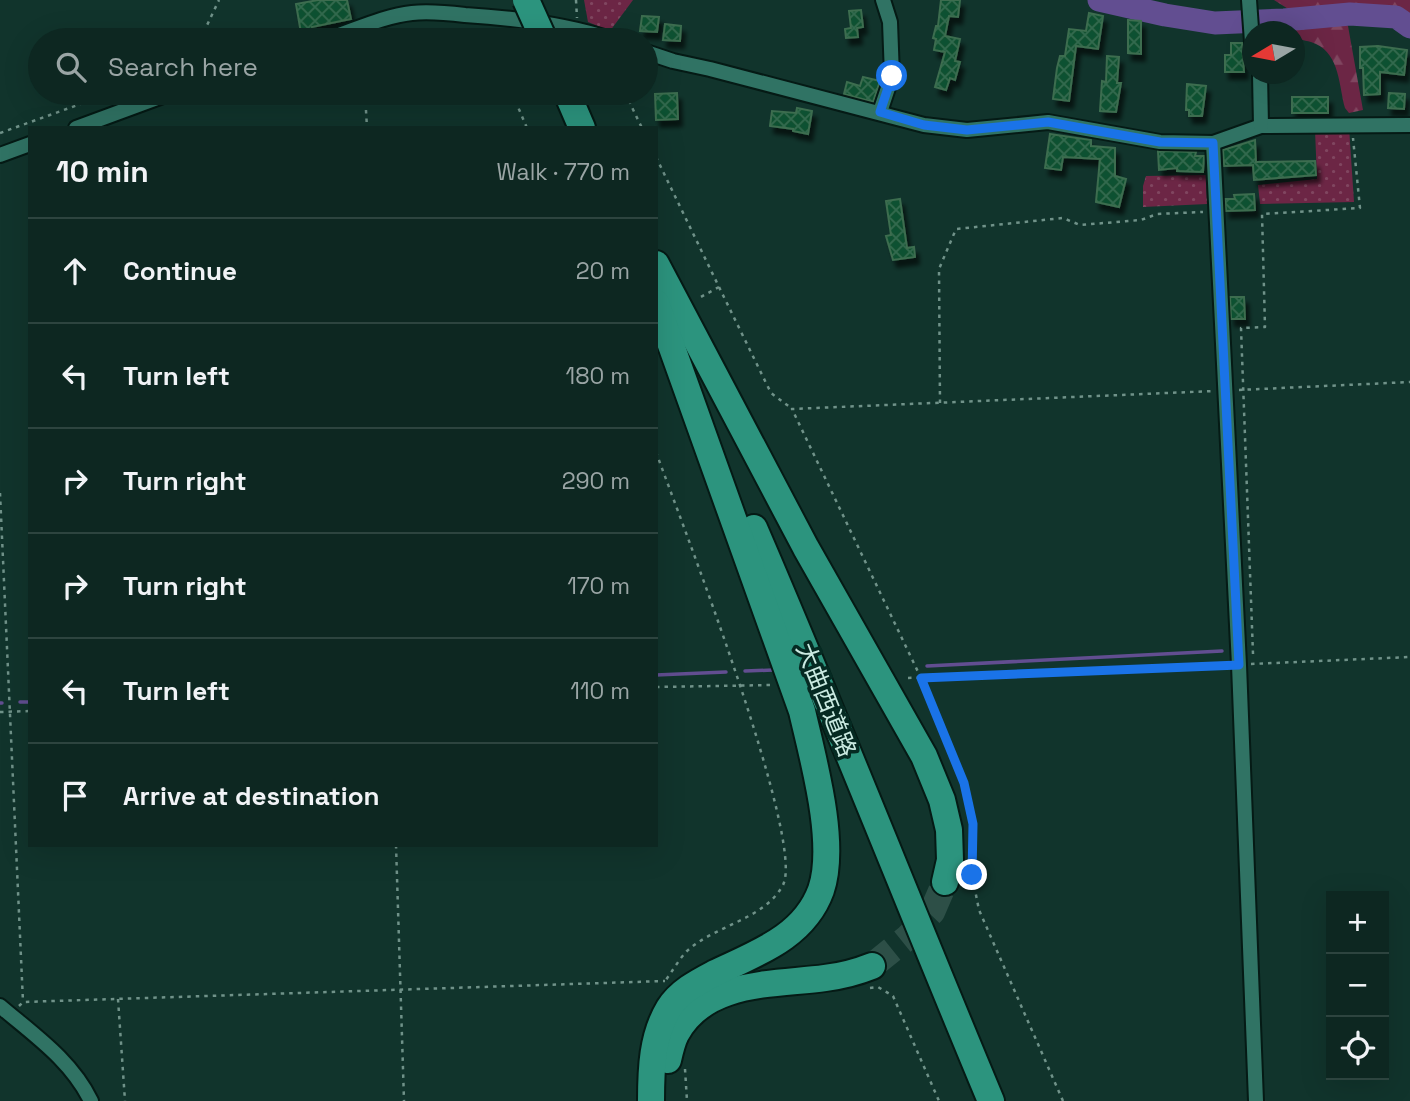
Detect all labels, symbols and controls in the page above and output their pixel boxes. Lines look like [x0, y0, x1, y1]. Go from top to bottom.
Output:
north arrow [1242, 21, 1305, 84]
search box [28, 28, 658, 105]
icon: search [52, 48, 90, 86]
text: Search here [108, 50, 258, 84]
route start [876, 60, 907, 91]
text: 10 min [56, 152, 149, 191]
text: Walk · 770 m [497, 157, 630, 187]
icon: ahead [56, 252, 94, 290]
text: Continue [123, 254, 237, 288]
text: 20 m [576, 256, 630, 286]
icon: left [56, 357, 94, 395]
text: Turn left [123, 359, 230, 393]
text: 180 m [566, 361, 630, 391]
icon: right [56, 462, 94, 500]
text: Turn right [123, 464, 247, 498]
text: 290 m [562, 466, 630, 496]
icon: right [56, 567, 94, 605]
text: Turn right [123, 569, 247, 603]
text: 170 m [567, 571, 630, 601]
street label: 大曲西道路 [790, 638, 863, 761]
icon: left [56, 672, 94, 710]
text: Turn left [123, 674, 230, 708]
text: 110 m [570, 676, 630, 706]
icon: arrive [56, 777, 94, 815]
text: Arrive at destination [123, 779, 380, 813]
route end [956, 859, 987, 890]
map controls [1326, 891, 1389, 1080]
button: + [1326, 891, 1389, 954]
button: − [1326, 954, 1389, 1017]
button: locate [1326, 1017, 1389, 1080]

